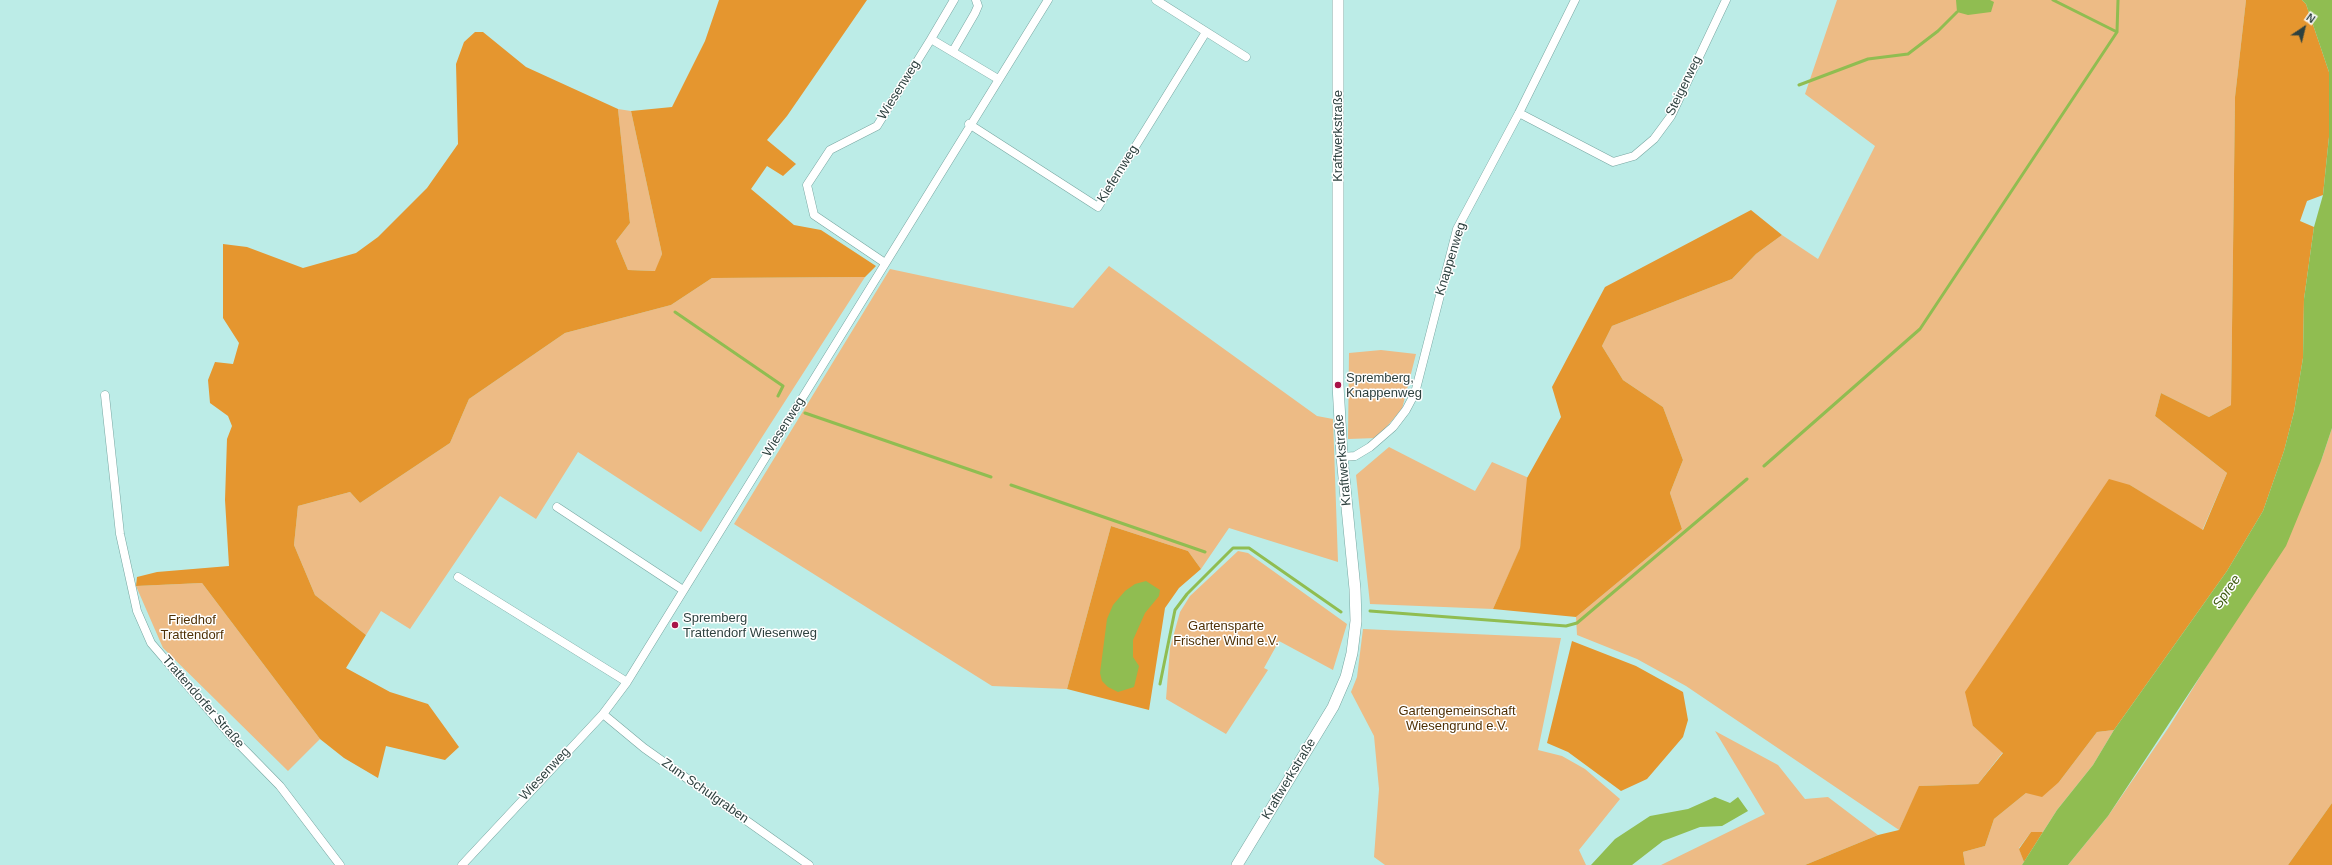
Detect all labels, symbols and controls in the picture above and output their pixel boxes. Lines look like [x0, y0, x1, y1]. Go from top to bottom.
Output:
north arrow [2284, 8, 2324, 48]
text: N [2304, 11, 2318, 25]
street label: Steigerweg [1663, 53, 1705, 119]
street label: Wiesenweg [875, 57, 923, 123]
street label: Kraftwerkstraße [1330, 90, 1346, 182]
street label: Kiefernweg [1094, 142, 1142, 206]
street label: Knappenweg [1432, 220, 1470, 298]
place label: Spremberg, Knappenweg [1346, 370, 1422, 401]
marker: Spremberg, Knappenweg [1333, 380, 1343, 390]
street label: Wiesenweg [760, 394, 808, 460]
street label: Kraftwerkstraße [1331, 414, 1355, 506]
water label: Spree [2209, 572, 2245, 612]
place label: Spremberg Trattendorf Wiesenweg [683, 610, 817, 641]
park label: Friedhof Trattendorf [160, 612, 224, 643]
park label: Gartensparte Frischer Wind e.V. [1173, 618, 1279, 649]
marker: Spremberg Trattendorf Wiesenweg [670, 620, 680, 630]
street label: Trattendorfer Straße [159, 653, 247, 751]
park label: Gartengemeinschaft Wiesengrund e.V. [1398, 703, 1516, 734]
street label: Kraftwerkstraße [1259, 736, 1319, 822]
street label: Wiesenweg [516, 744, 574, 804]
street label: Zum Schulgraben [658, 755, 752, 827]

